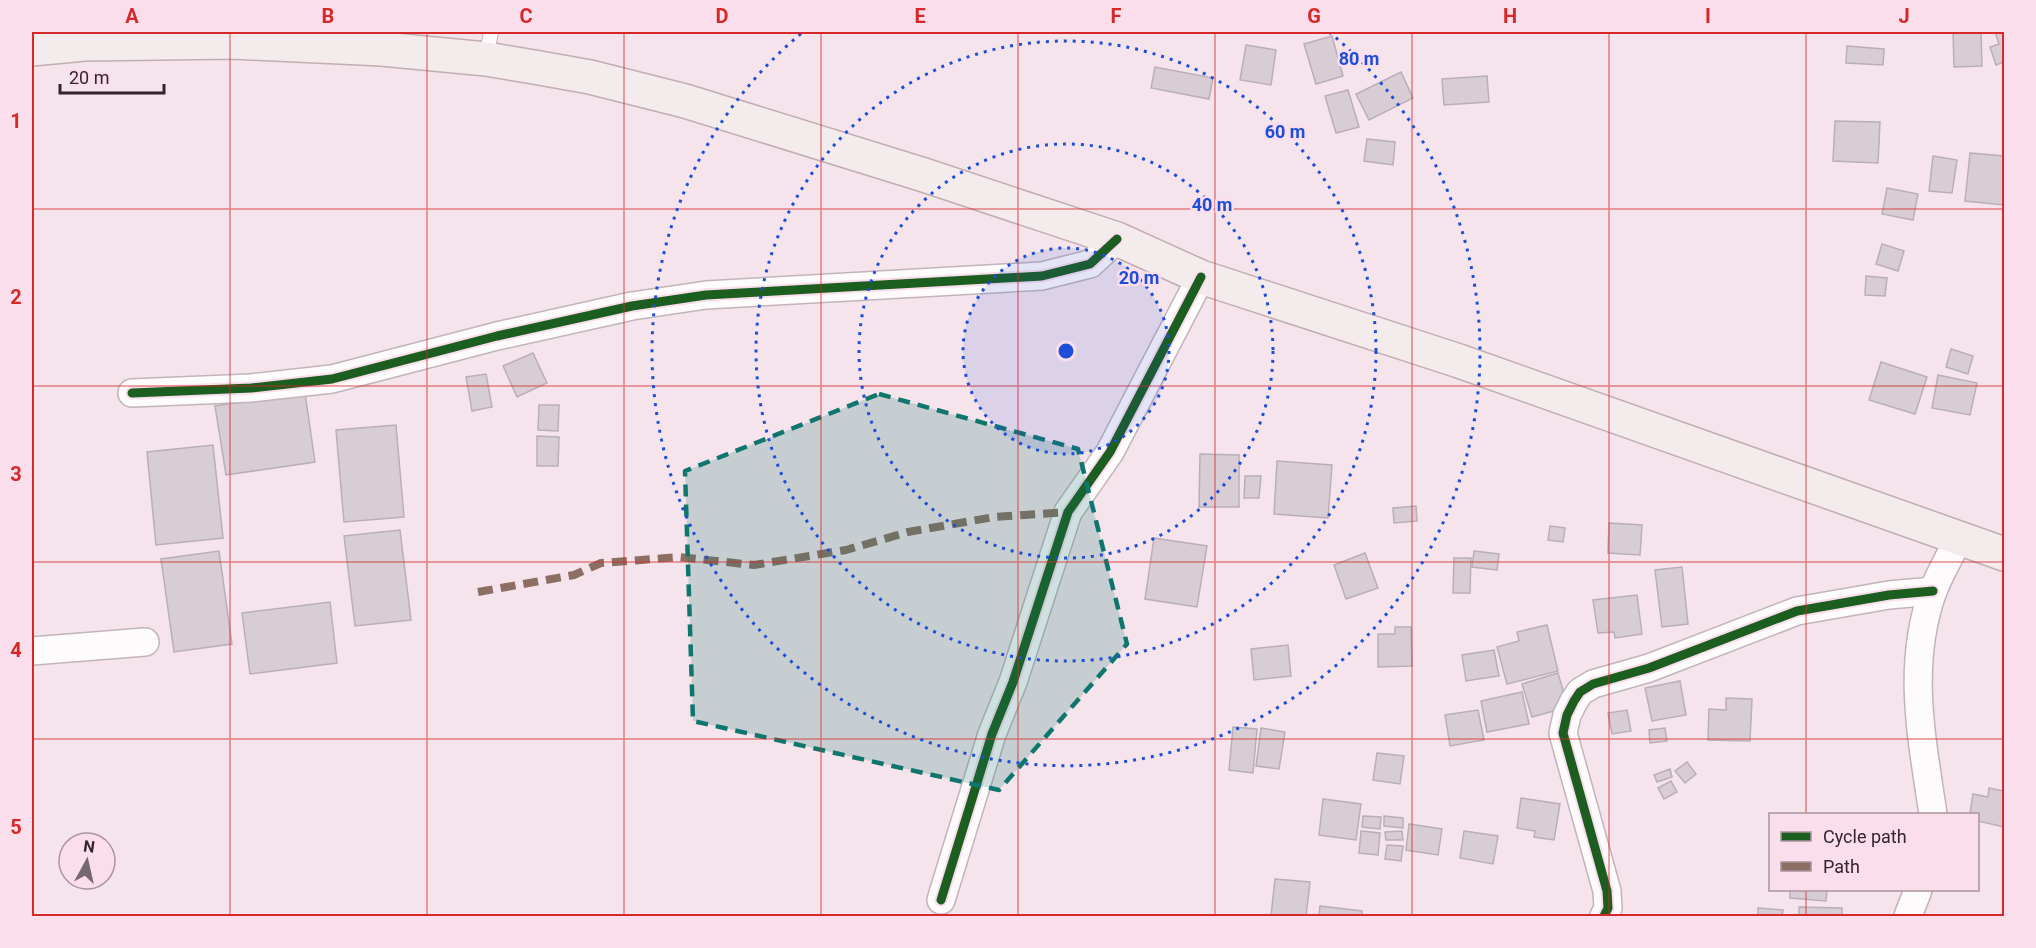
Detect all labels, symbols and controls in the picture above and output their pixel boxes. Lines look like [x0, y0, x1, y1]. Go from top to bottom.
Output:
text: A [125, 4, 139, 28]
text: B [322, 4, 334, 28]
text: C [519, 4, 533, 28]
text: D [716, 4, 729, 28]
text: E [914, 4, 926, 28]
text: F [1111, 4, 1122, 28]
text: G [1307, 4, 1321, 28]
text: H [1503, 4, 1517, 28]
text: I [1705, 4, 1711, 28]
text: J [1898, 4, 1910, 28]
text: 80 m [1339, 48, 1379, 69]
scale bar [60, 57, 164, 95]
text: 20 m [69, 67, 109, 88]
text: 1 [10, 109, 22, 133]
text: 60 m [1265, 121, 1305, 142]
text: 40 m [1192, 194, 1232, 215]
text: 20 m [1119, 267, 1159, 288]
text: 2 [10, 285, 22, 309]
centre of rings [1056, 341, 1076, 361]
text: 3 [10, 462, 22, 486]
text: 4 [10, 638, 22, 662]
legend [1769, 813, 1979, 891]
text: 5 [10, 815, 22, 839]
text: Cycle path [1823, 826, 1907, 847]
north arrow [57, 831, 117, 891]
text: N [82, 836, 96, 857]
text: Path [1823, 856, 1860, 877]

